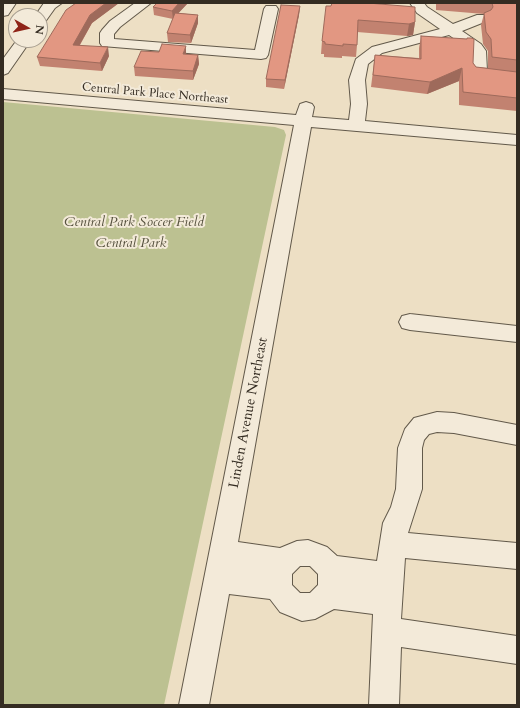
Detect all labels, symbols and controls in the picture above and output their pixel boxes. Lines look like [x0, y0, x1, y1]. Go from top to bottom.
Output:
north arrow [8, 8, 48, 48]
text: N [31, 24, 47, 35]
street label: Central Park Place Northeast [81, 80, 229, 108]
park label: Central Park Soccer Field [64, 215, 204, 231]
park label: Central Park [96, 236, 166, 252]
street label: Linden Avenue Northeast [226, 336, 272, 490]

